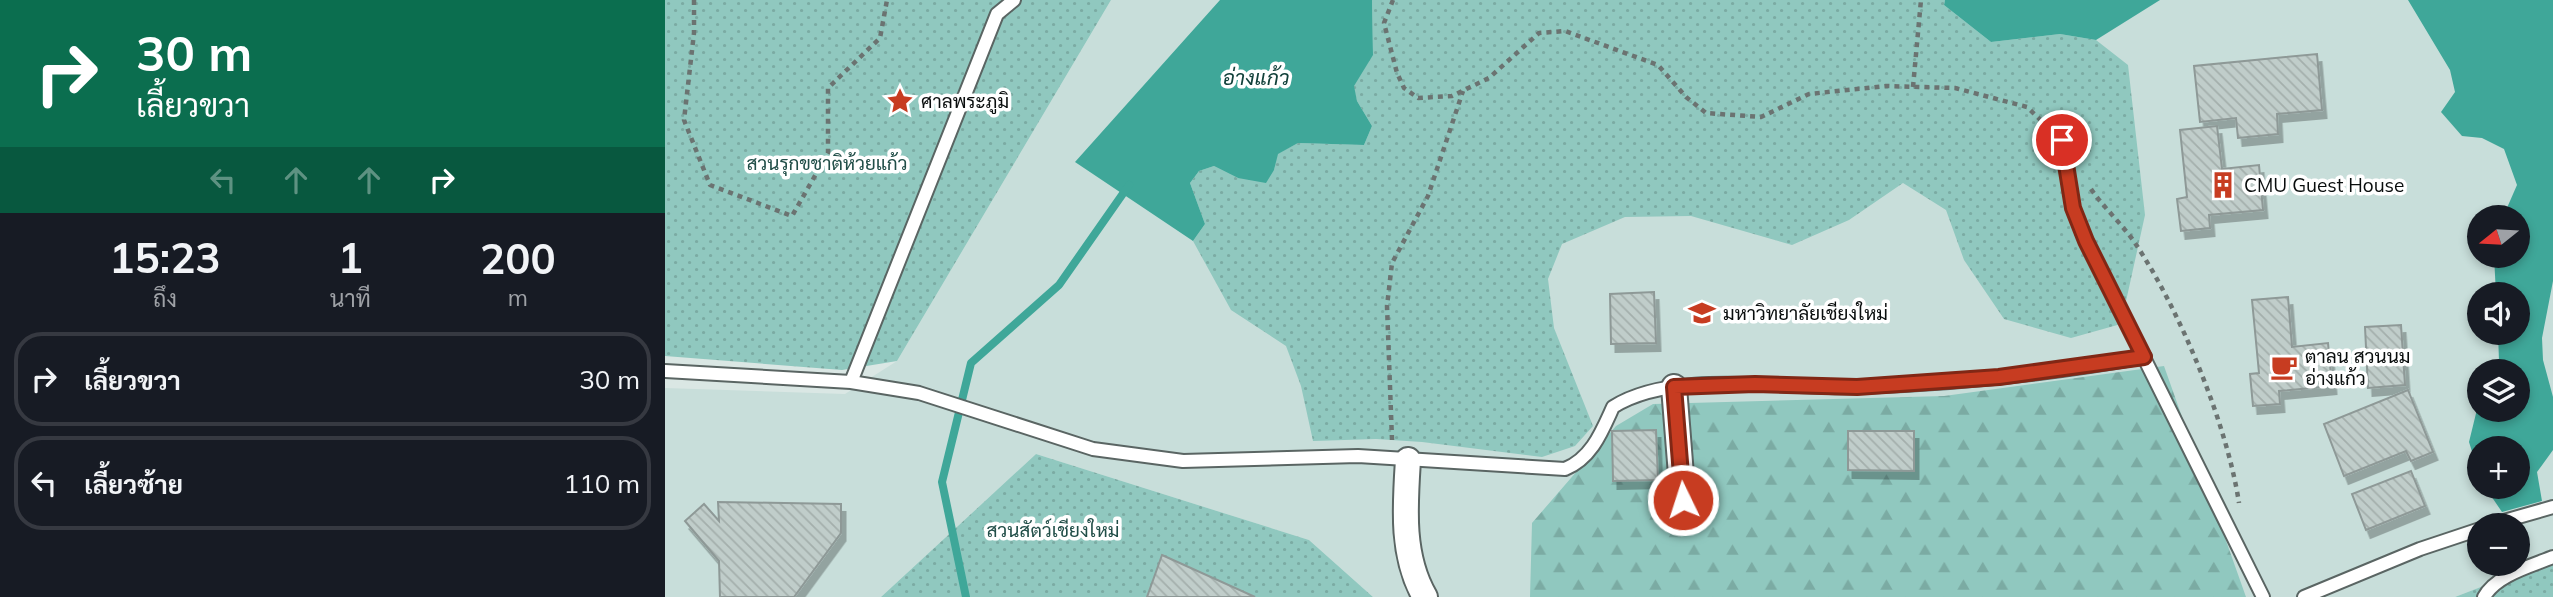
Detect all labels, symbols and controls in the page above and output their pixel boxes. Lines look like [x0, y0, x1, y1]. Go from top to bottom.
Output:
text: 30 m [136, 22, 252, 83]
icon: right [21, 28, 112, 119]
water label: อ่างแก้ว [1222, 64, 1290, 90]
text: เลี้ยวขวา [136, 85, 250, 125]
place icon: ศาลพระภูมิ [885, 86, 915, 116]
place label: ศาลพระภูมิ [921, 89, 1009, 115]
pin [2032, 110, 2092, 170]
icon: arrive [2043, 121, 2081, 159]
park label: สวนรุกขชาติห้วยแก้ว [747, 151, 907, 176]
icon: left [204, 161, 242, 199]
icon: ahead [277, 161, 315, 199]
icon: ahead [350, 161, 388, 199]
icon: right [423, 161, 461, 199]
building icon: CMU Guest House [2208, 170, 2238, 200]
place label: CMU Guest House [2244, 173, 2404, 197]
north arrow [2467, 205, 2531, 268]
map controls [2467, 205, 2530, 576]
text: 15:23 [109, 231, 221, 284]
text: 1 [338, 231, 363, 284]
text: 200 [480, 232, 556, 285]
button: sound [2467, 282, 2530, 345]
text: m [508, 283, 528, 312]
text: ถึง [153, 284, 177, 313]
text: นาที [330, 284, 371, 313]
school or university icon: มหาวิทยาลัยเชียงใหม่ [1687, 298, 1717, 328]
place label: มหาวิทยาลัยเชียงใหม่ [1723, 301, 1888, 325]
place label: ตาลน สวนนม อ่างแก้ว [2305, 344, 2410, 390]
cafe icon: ตาลน สวนนม อ่างแก้ว [2269, 352, 2299, 382]
button: layers [2467, 359, 2530, 422]
icon: right [25, 360, 63, 398]
text: 30 m [579, 363, 640, 396]
text: เลี้ยวขวา [84, 364, 181, 397]
button: + [2467, 436, 2530, 499]
position arrow [1646, 463, 1720, 537]
icon: left [25, 464, 63, 502]
text: 110 m [564, 467, 640, 500]
text: เลี้ยวซ้าย [84, 468, 183, 501]
button: − [2467, 513, 2530, 576]
park label: สวนสัตว์เชียงใหม่ [987, 518, 1119, 542]

